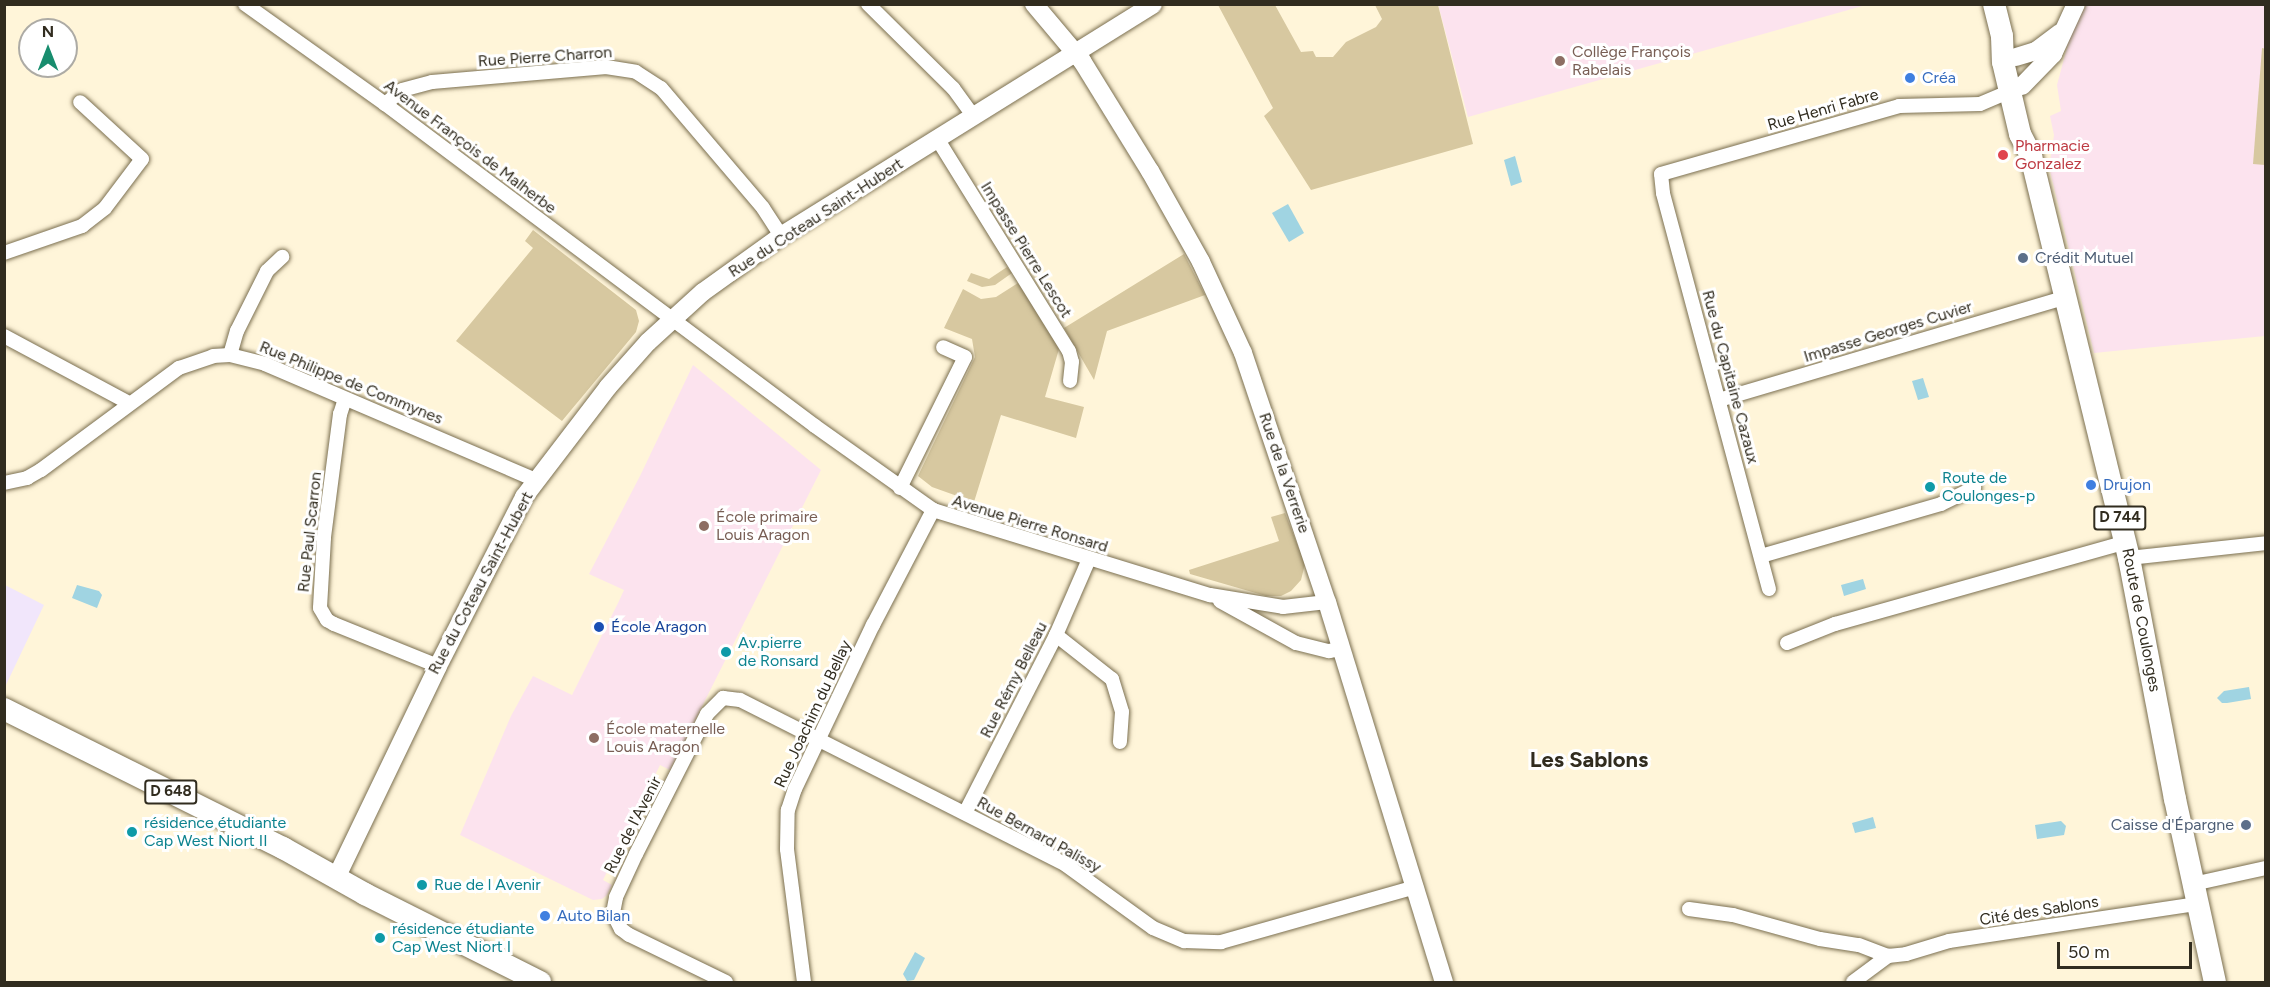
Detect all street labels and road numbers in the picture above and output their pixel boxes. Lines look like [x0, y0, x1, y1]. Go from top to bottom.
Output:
street label: Rue Pierre Charron [477, 43, 613, 71]
street label: Avenue François de Malherbe [380, 76, 560, 218]
street label: Rue Henri Fabre [1765, 85, 1881, 135]
street label: Rue du Coteau Saint-Hubert [725, 154, 907, 282]
street label: Impasse Pierre Lescot [976, 178, 1076, 322]
street label: Rue du Capitaine Cazaux [1698, 288, 1762, 466]
street label: Impasse Georges Cuvier [1802, 297, 1974, 367]
street label: Rue Philippe de Commynes [257, 337, 445, 429]
street label: Rue de la Verrerie [1254, 410, 1314, 536]
street label: Rue Paul Scarron [294, 471, 326, 593]
street label: Rue du Coteau Saint-Hubert [425, 488, 537, 678]
street label: Avenue Pierre Ronsard [950, 491, 1110, 557]
road number: D 744 [2093, 506, 2147, 530]
street label: Route de Coulonges [2118, 546, 2164, 694]
street label: Rue Rémy Belleau [976, 619, 1052, 741]
street label: Rue Joachim du Bellay [770, 637, 856, 791]
street label: Rue de l'Avenir [600, 773, 666, 877]
road number: D 648 [144, 780, 198, 804]
street label: Rue Bernard Palissy [973, 793, 1105, 877]
street label: Cité des Sablons [1978, 892, 2100, 930]

